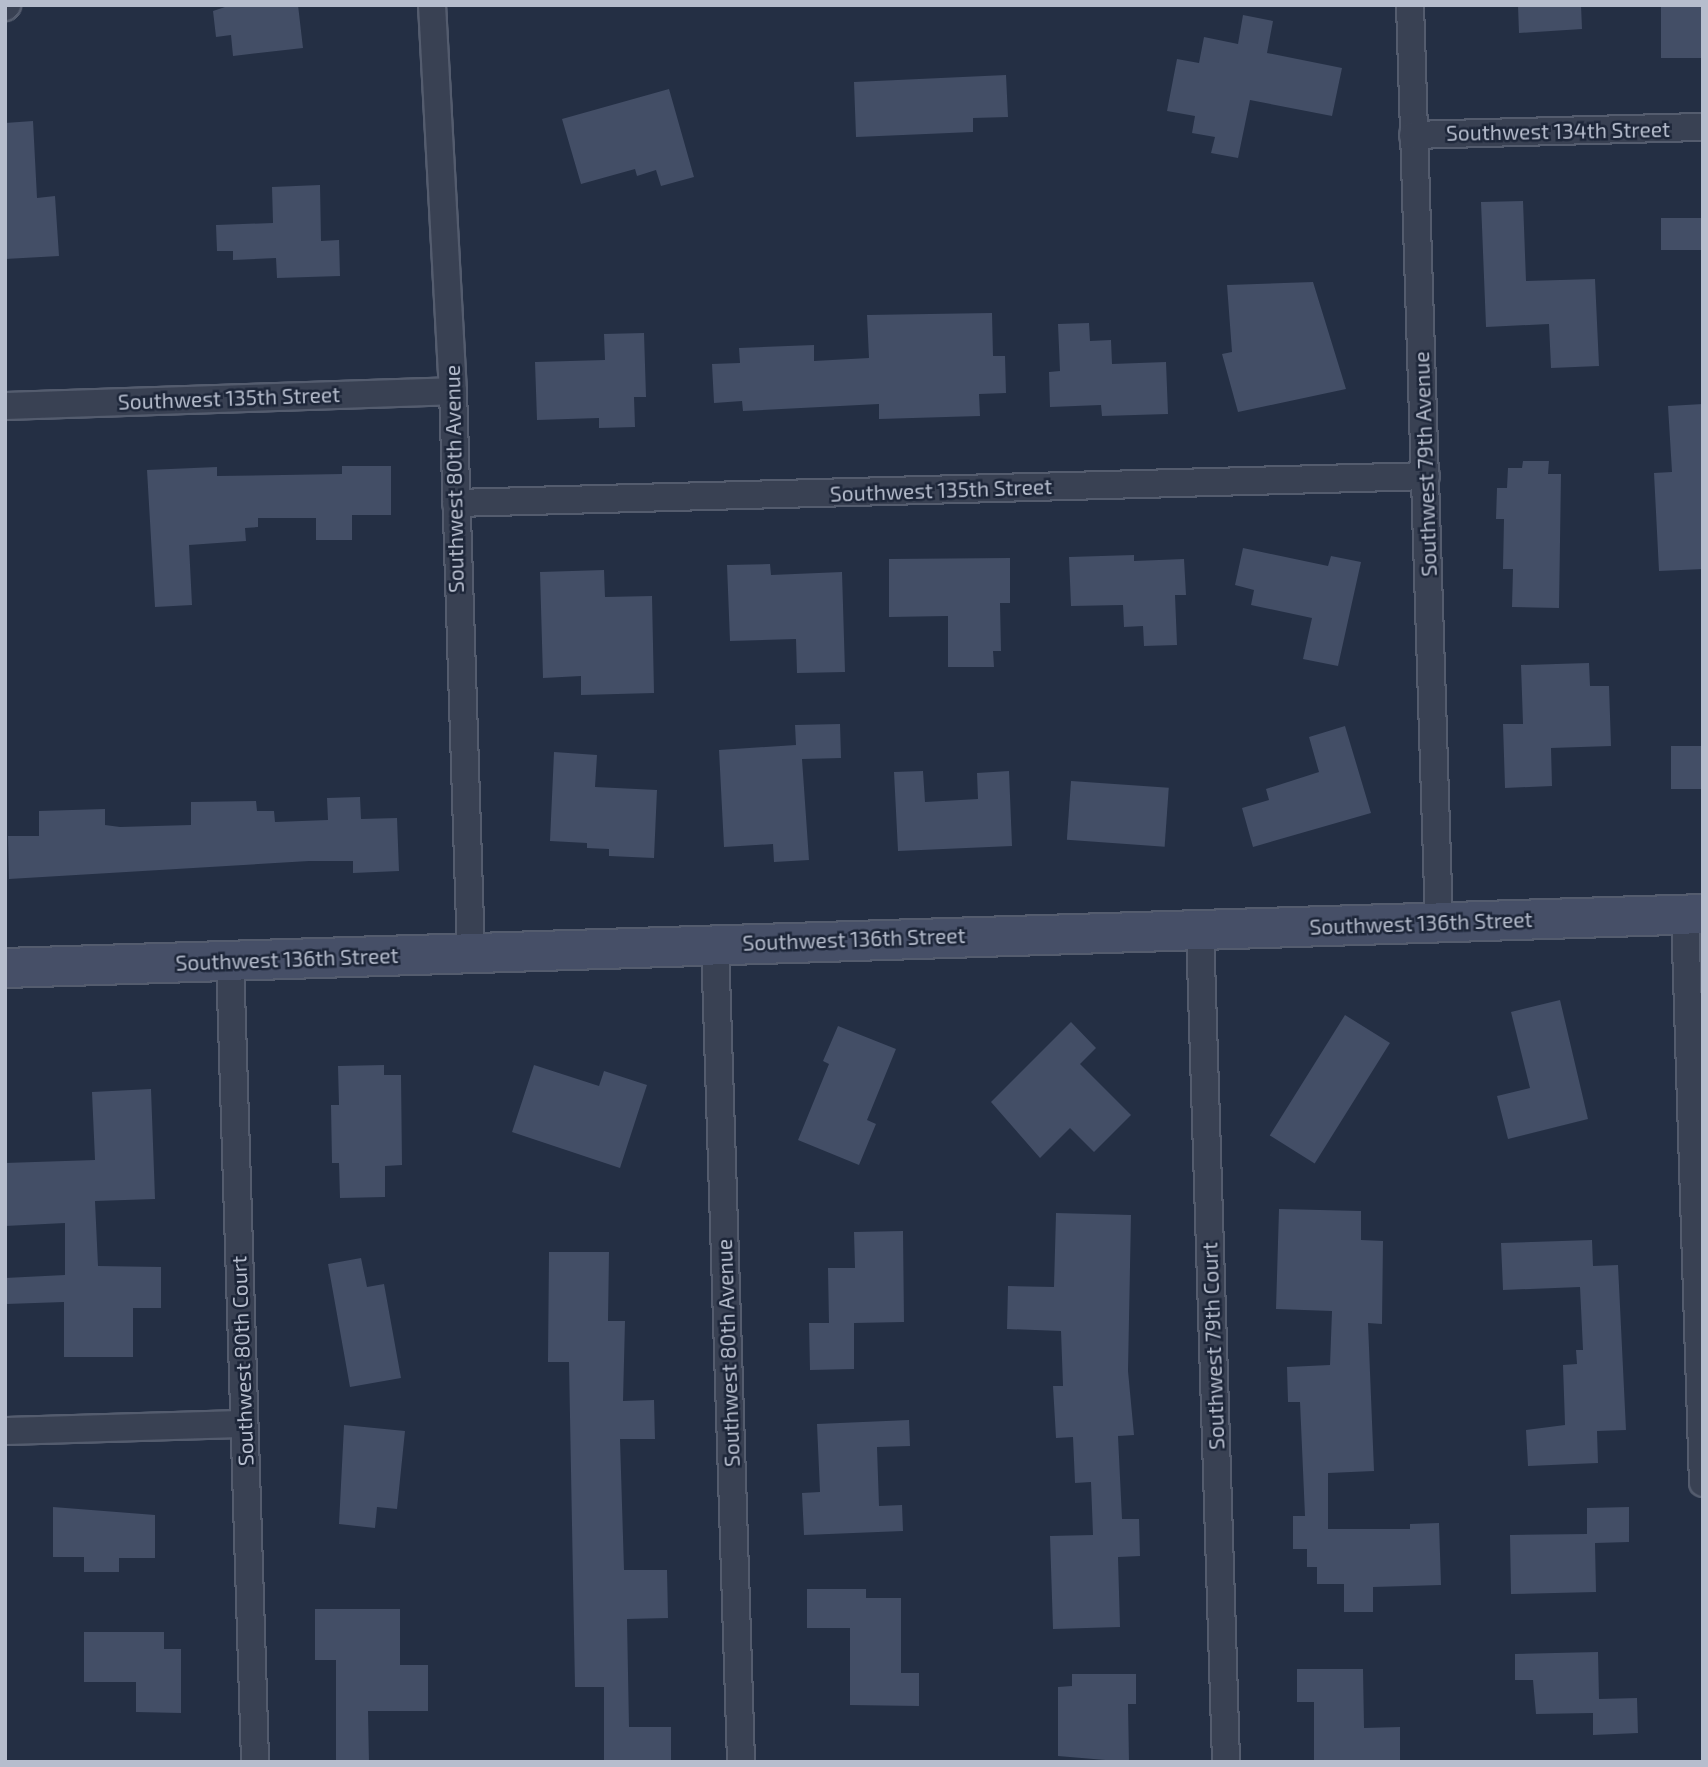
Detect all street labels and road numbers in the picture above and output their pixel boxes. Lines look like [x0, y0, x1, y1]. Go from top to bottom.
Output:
street label: Southwest 134th Street [1446, 116, 1670, 146]
street label: Southwest 79th Avenue [1408, 351, 1442, 577]
street label: Southwest 80th Avenue [439, 365, 469, 593]
street label: Southwest 135th Street [117, 382, 341, 414]
street label: Southwest 135th Street [829, 474, 1053, 506]
street label: Southwest 136th Street [1309, 907, 1533, 939]
street label: Southwest 136th Street [742, 923, 966, 955]
street label: Southwest 136th Street [175, 943, 399, 975]
street label: Southwest 80th Avenue [711, 1238, 745, 1468]
street label: Southwest 79th Court [1197, 1242, 1229, 1450]
street label: Southwest 80th Court [226, 1255, 258, 1467]

